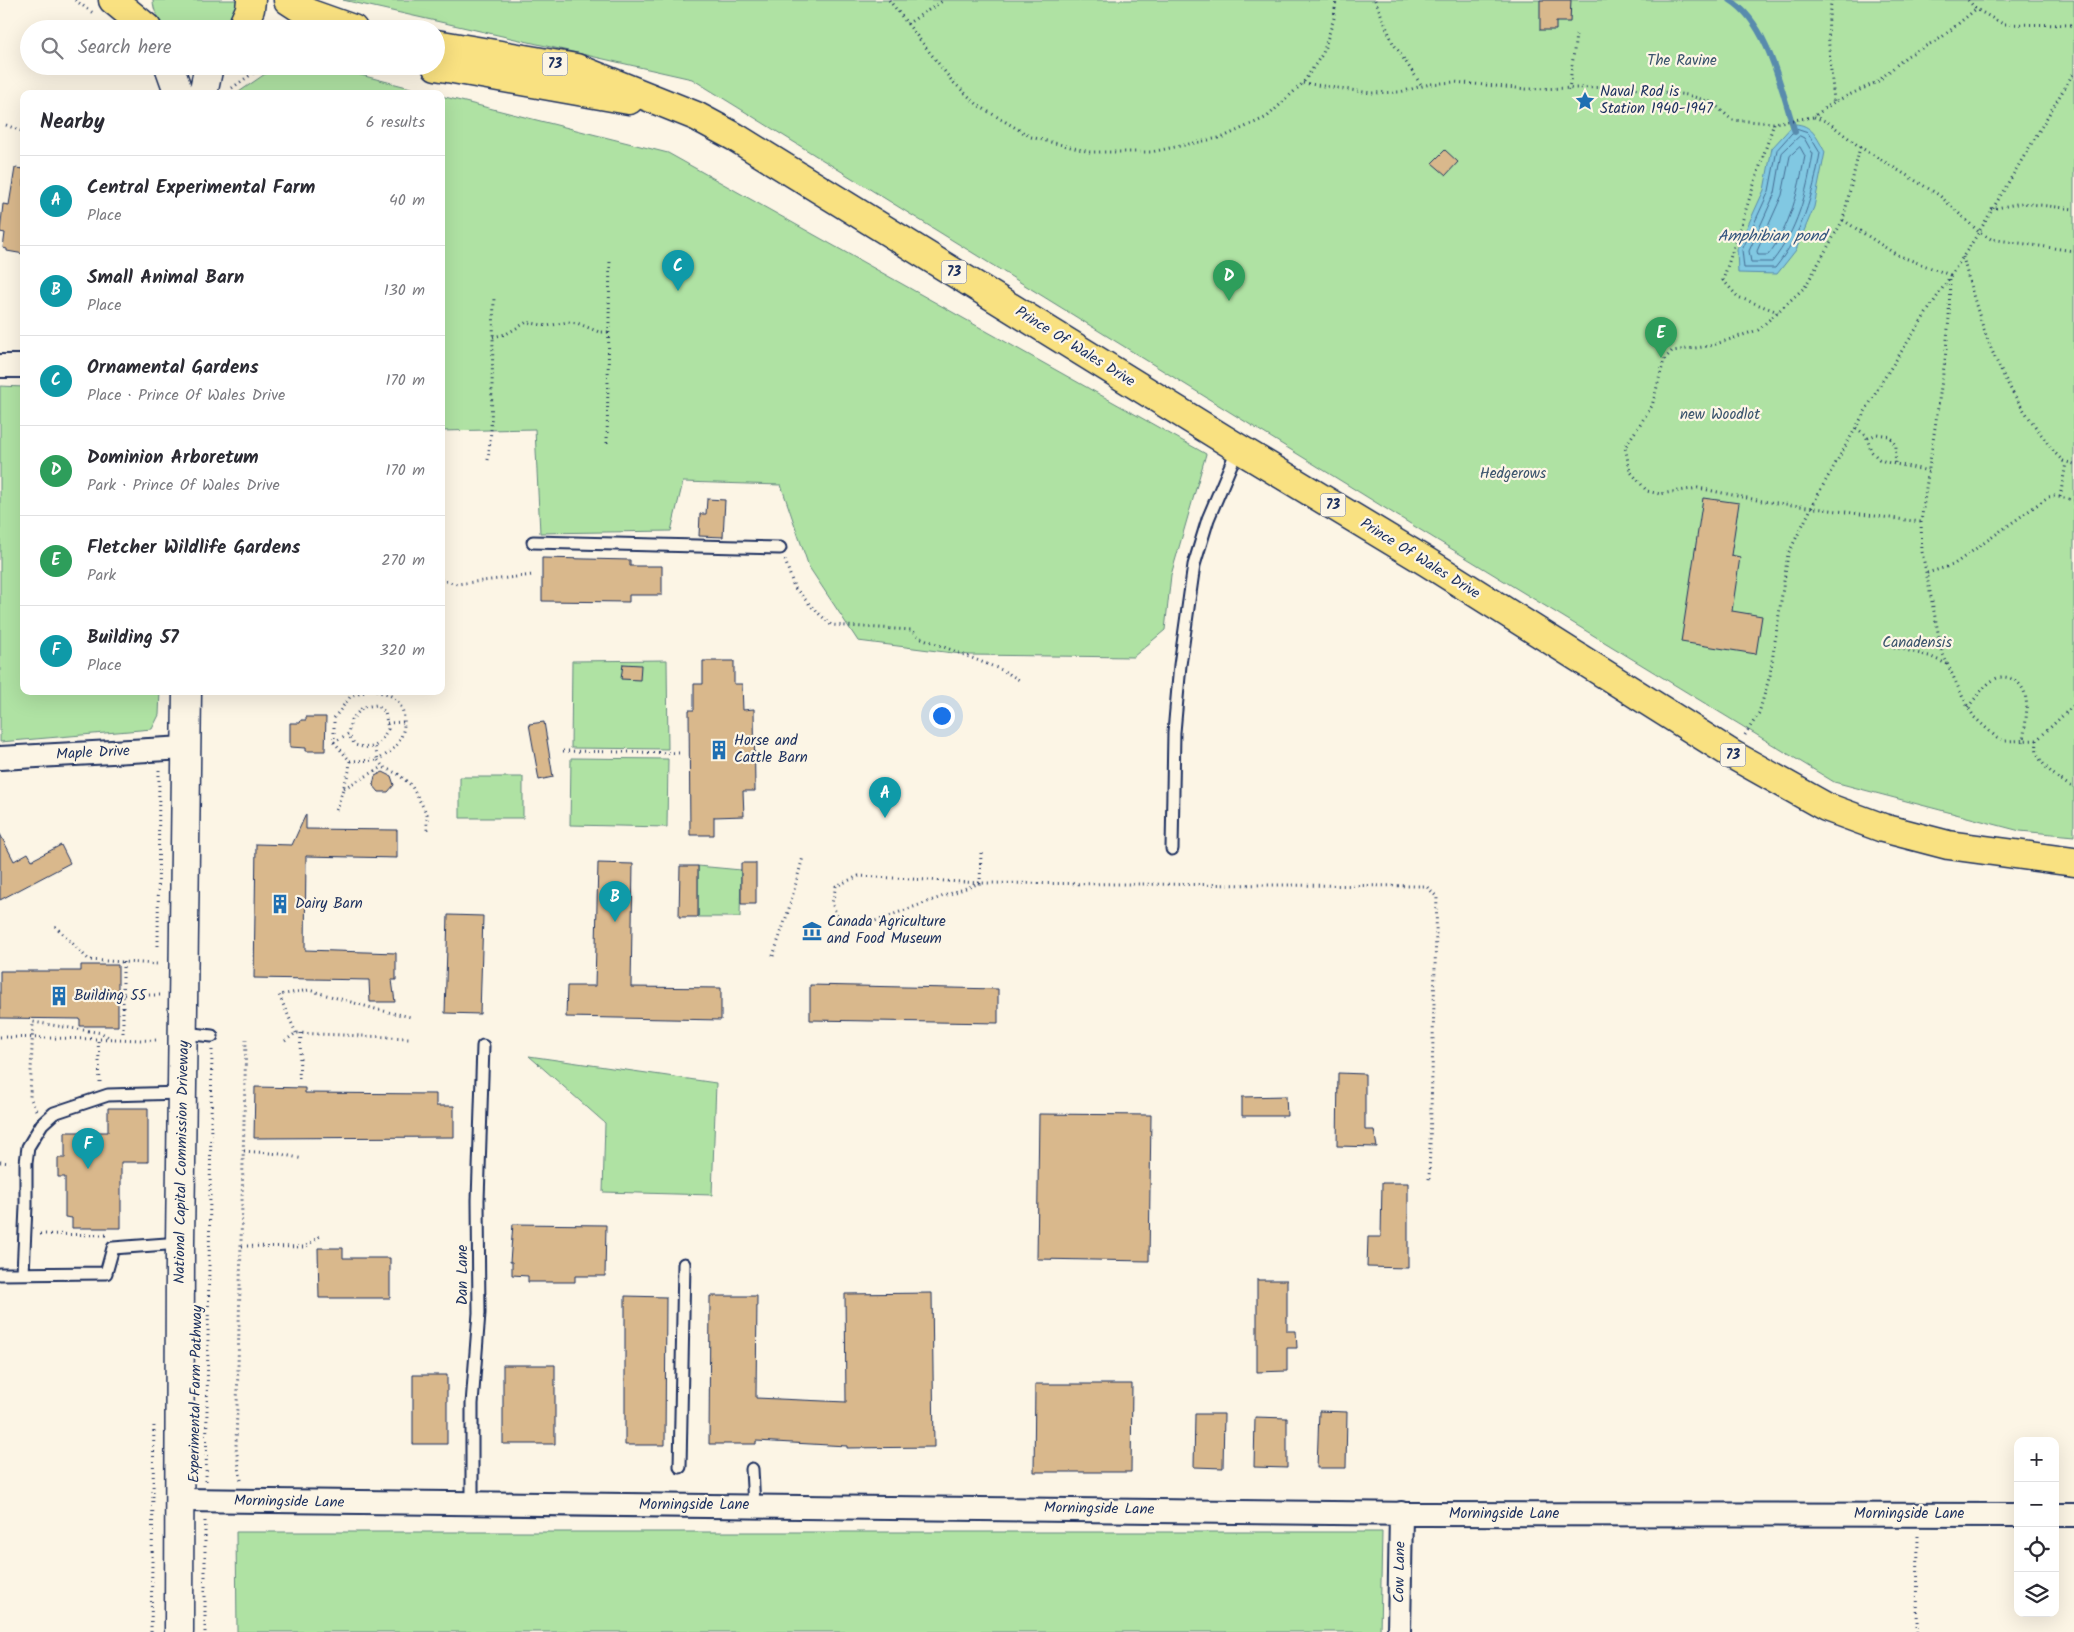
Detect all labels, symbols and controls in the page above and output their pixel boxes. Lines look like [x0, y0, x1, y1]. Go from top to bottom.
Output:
search box [20, 20, 445, 75]
text: Search here [78, 33, 172, 63]
icon: search [38, 34, 66, 62]
park label: The Ravine [1647, 49, 1717, 73]
road number: 73 [542, 52, 568, 76]
place label: Naval Rod is Station 1940-1947 [1600, 80, 1714, 121]
place icon: Naval Rod is Station 1940-1947 [1574, 90, 1596, 112]
text: Nearby [40, 106, 105, 139]
text: 6 results [366, 110, 425, 135]
text: Central Experimental Farm [87, 173, 315, 203]
text: A [51, 188, 61, 213]
text: 40 m [389, 188, 425, 213]
text: Place [87, 203, 121, 228]
water label: Amphibian pond [1718, 224, 1830, 249]
pin: C [662, 250, 694, 291]
road number: 73 [942, 260, 966, 284]
pin: D [1213, 260, 1245, 301]
text: Small Animal Barn [87, 263, 244, 293]
text: B [51, 278, 61, 303]
text: 130 m [384, 278, 425, 303]
text: Place [87, 293, 121, 318]
street label: Prince Of Wales Drive [1010, 300, 1140, 394]
pin: E [1645, 317, 1677, 358]
text: Ornamental Gardens [87, 353, 259, 383]
text: C [51, 368, 61, 393]
text: 170 m [385, 368, 425, 393]
text: Place · Prince Of Wales Drive [87, 383, 285, 408]
park label: new Woodlot [1680, 403, 1760, 427]
text: Dominion Arboretum [87, 443, 259, 473]
text: D [51, 458, 61, 483]
text: 170 m [385, 458, 425, 483]
park label: Hedgerows [1480, 462, 1547, 486]
text: Park · Prince Of Wales Drive [87, 473, 280, 498]
road number: 73 [1320, 494, 1346, 516]
street label: Prince Of Wales Drive [1355, 512, 1485, 606]
text: Fletcher Wildlife Gardens [87, 533, 300, 563]
text: E [52, 548, 60, 573]
text: 270 m [381, 548, 425, 573]
text: Park [87, 563, 116, 588]
text: Building 57 [87, 623, 179, 653]
park label: Canadensis [1882, 631, 1952, 655]
text: F [52, 638, 60, 663]
text: 320 m [379, 638, 425, 663]
text: Place [87, 653, 121, 678]
your location [929, 703, 955, 729]
place label: Horse and Cattle Barn [734, 729, 808, 770]
street label: Maple Drive [56, 739, 131, 767]
building icon: Horse and Cattle Barn [708, 739, 730, 761]
road number: 73 [1720, 744, 1746, 766]
pin: A [869, 777, 901, 818]
pin: B [599, 881, 631, 922]
place label: Dairy Barn [295, 892, 363, 916]
building icon: Dairy Barn [269, 893, 291, 915]
place label: Canada Agriculture and Food Museum [827, 910, 946, 951]
museum icon: Canada Agriculture and Food Museum [801, 920, 823, 942]
place label: Building 55 [74, 984, 147, 1008]
building icon: Building 55 [48, 985, 70, 1007]
street label: National Capital Commission Driveway [168, 1039, 196, 1284]
pin: F [72, 1128, 104, 1169]
street label: Dan Lane [451, 1244, 475, 1305]
street label: Experimental Farm Pathway [182, 1304, 210, 1483]
map controls [2014, 1437, 2059, 1617]
button: + [2014, 1437, 2059, 1482]
button: − [2014, 1482, 2059, 1527]
street label: Morningside Lane [234, 1489, 345, 1515]
street label: Morningside Lane [639, 1493, 749, 1517]
street label: Morningside Lane [1044, 1496, 1155, 1522]
street label: Morningside Lane [1449, 1502, 1559, 1526]
street label: Morningside Lane [1854, 1502, 1964, 1526]
button: locate [2014, 1527, 2059, 1572]
street label: Cow Lane [1387, 1541, 1413, 1603]
button: layers [2014, 1572, 2059, 1617]

